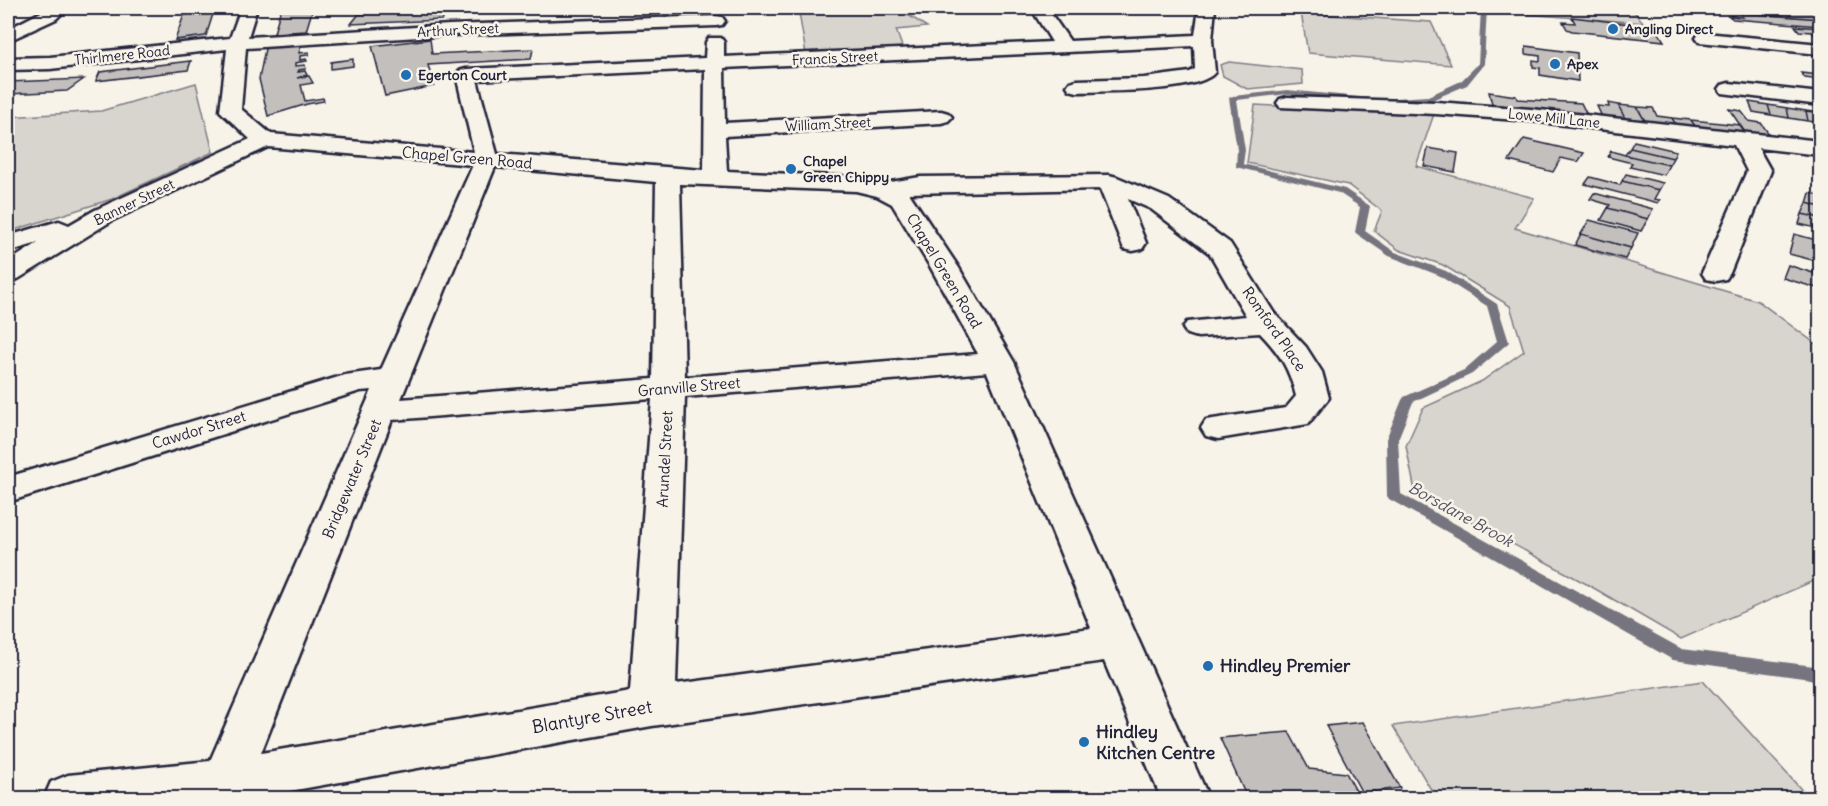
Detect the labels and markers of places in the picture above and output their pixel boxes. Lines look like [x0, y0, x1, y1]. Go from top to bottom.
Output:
place label: Angling Direct [1625, 20, 1713, 38]
marker: Angling Direct [1606, 22, 1620, 36]
place label: Apex [1567, 55, 1599, 73]
marker: Apex [1548, 57, 1562, 71]
place label: Egerton Court [418, 66, 507, 84]
marker: Egerton Court [399, 68, 413, 82]
place label: Chapel Green Chippy [803, 152, 889, 186]
marker: Chapel Green Chippy [784, 162, 798, 176]
place label: Hindley Premier [1220, 654, 1351, 677]
marker: Hindley Premier [1201, 659, 1215, 673]
place label: Hindley Kitchen Centre [1096, 720, 1215, 764]
marker: Hindley Kitchen Centre [1077, 735, 1091, 749]

